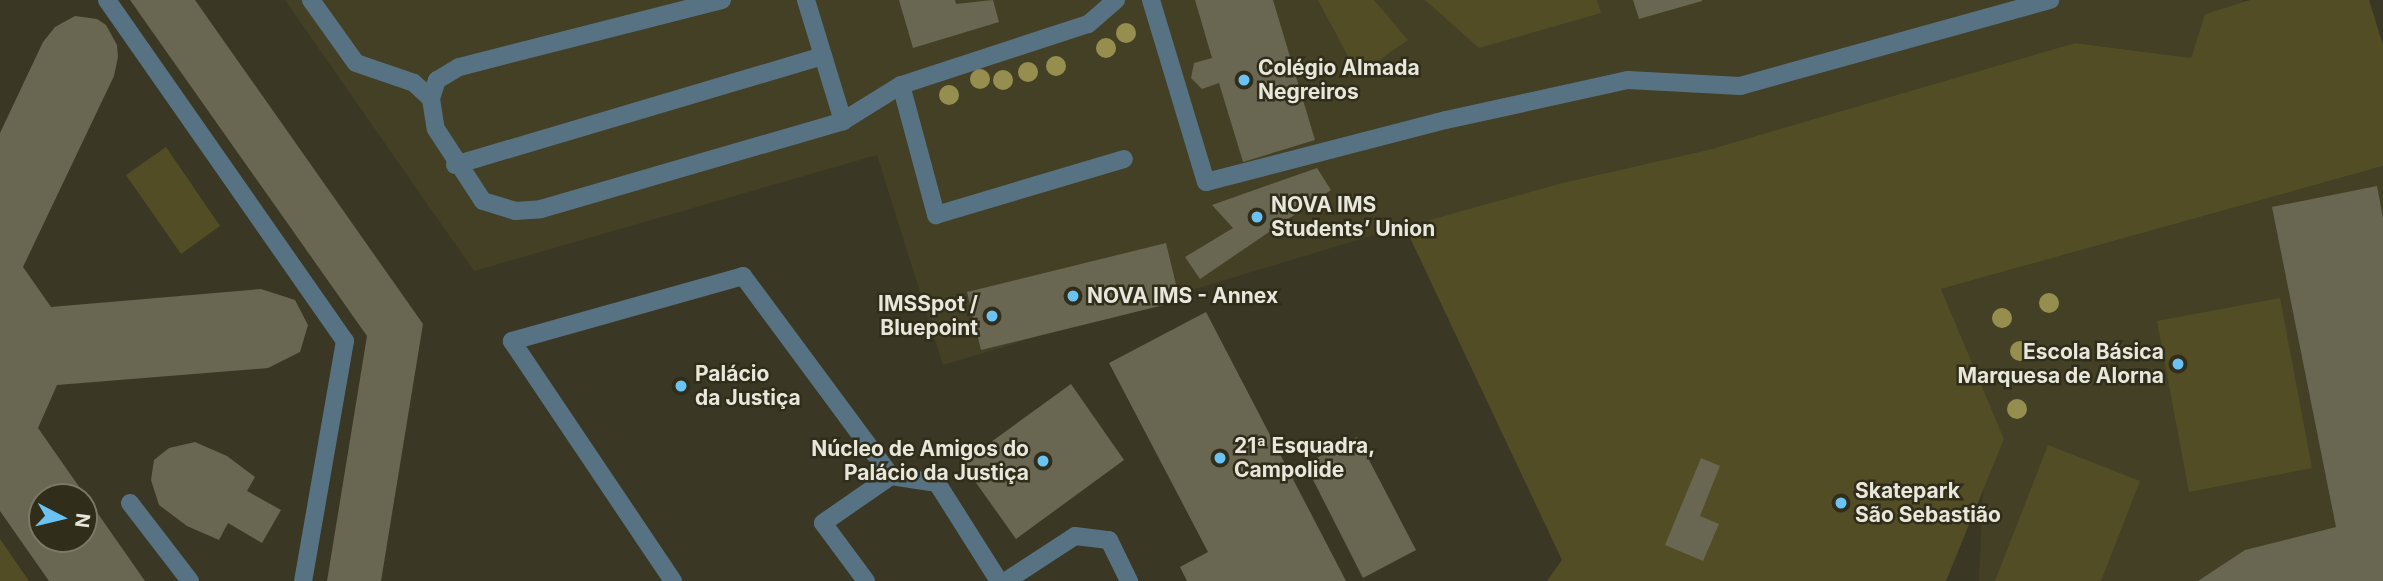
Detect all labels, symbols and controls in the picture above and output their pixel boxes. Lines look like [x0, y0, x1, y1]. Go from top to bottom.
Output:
place label: Colégio Almada Negreiros [1258, 55, 1420, 105]
marker: Colégio Almada Negreiros [1236, 72, 1252, 88]
place label: NOVA IMS Students’ Union [1271, 192, 1435, 242]
marker: NOVA IMS Students’ Union [1249, 209, 1265, 225]
place label: NOVA IMS - Annex [1087, 283, 1278, 309]
marker: NOVA IMS - Annex [1065, 288, 1081, 304]
place label: IMSSpot / Bluepoint [878, 291, 978, 341]
marker: IMSSpot / Bluepoint [984, 308, 1000, 324]
place label: Escola Básica Marquesa de Alorna [1958, 339, 2164, 389]
marker: Escola Básica Marquesa de Alorna [2170, 356, 2186, 372]
place label: Palácio da Justiça [695, 361, 801, 411]
marker: Palácio da Justiça [673, 378, 689, 394]
place label: 21ª Esquadra, Campolide [1234, 433, 1375, 483]
place label: Núcleo de Amigos do Palácio da Justiça [811, 436, 1029, 486]
marker: 21ª Esquadra, Campolide [1212, 450, 1228, 466]
marker: Núcleo de Amigos do Palácio da Justiça [1035, 453, 1051, 469]
place label: Skatepark São Sebastião [1855, 478, 2001, 528]
north arrow [28, 483, 98, 553]
marker: Skatepark São Sebastião [1833, 495, 1849, 511]
text: N [70, 512, 95, 529]

